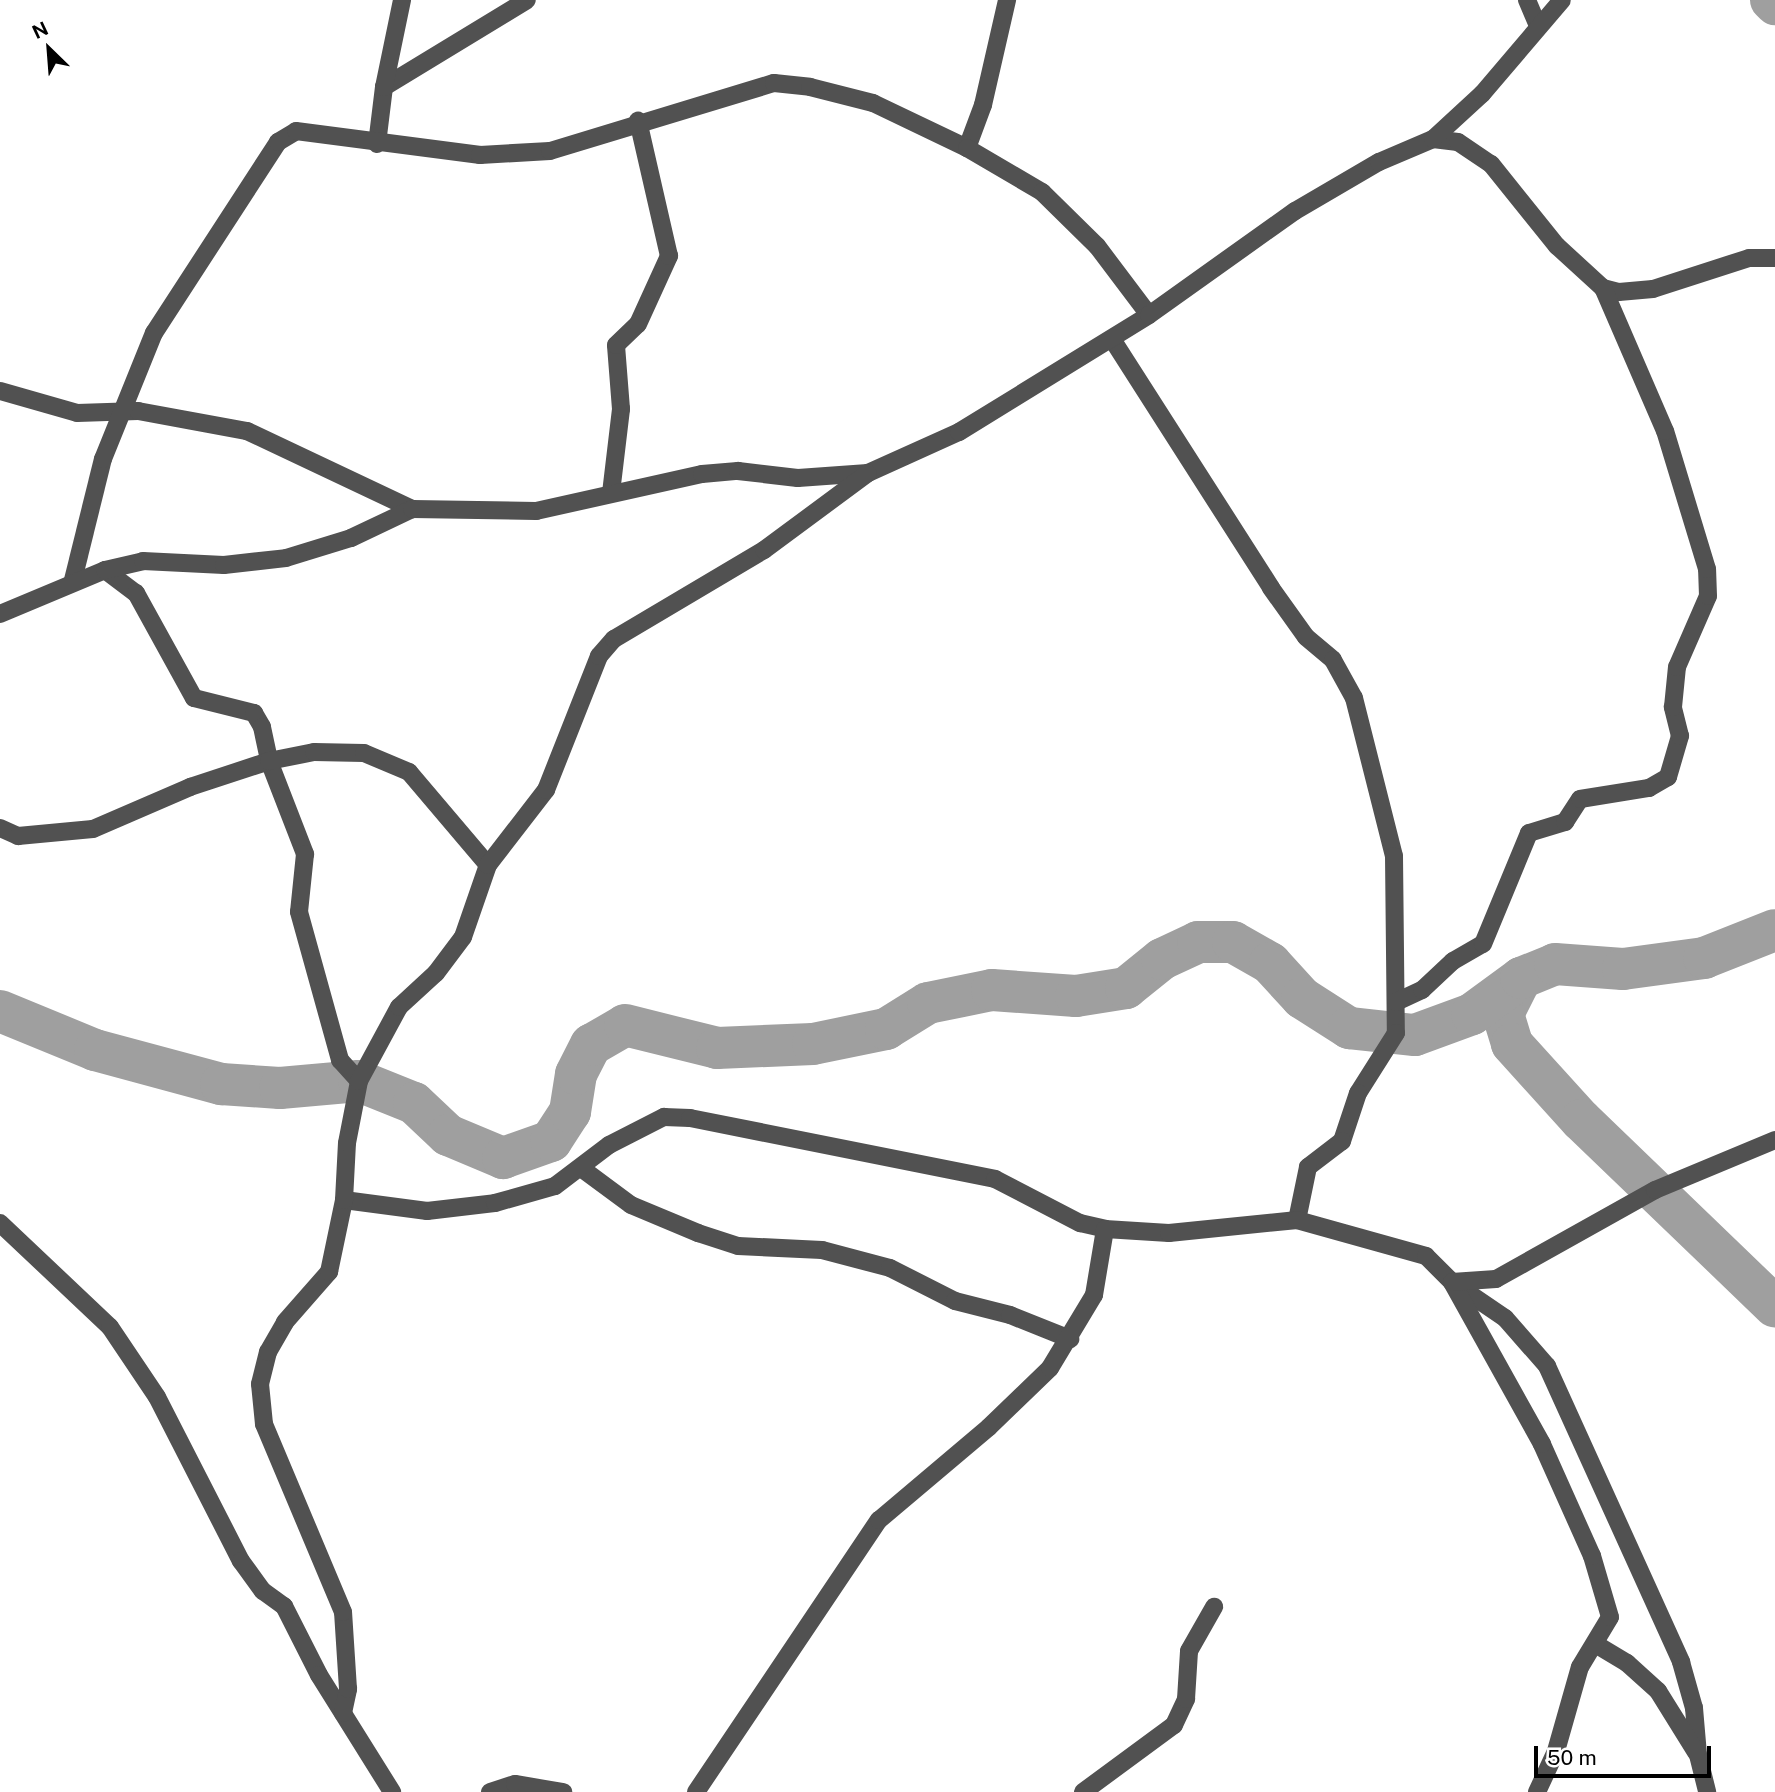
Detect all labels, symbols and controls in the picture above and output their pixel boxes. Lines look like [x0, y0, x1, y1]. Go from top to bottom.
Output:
north arrow [14, 14, 84, 84]
text: N [29, 17, 52, 43]
scale bar [1537, 1732, 1714, 1776]
text: 50 m [1547, 1745, 1597, 1770]

